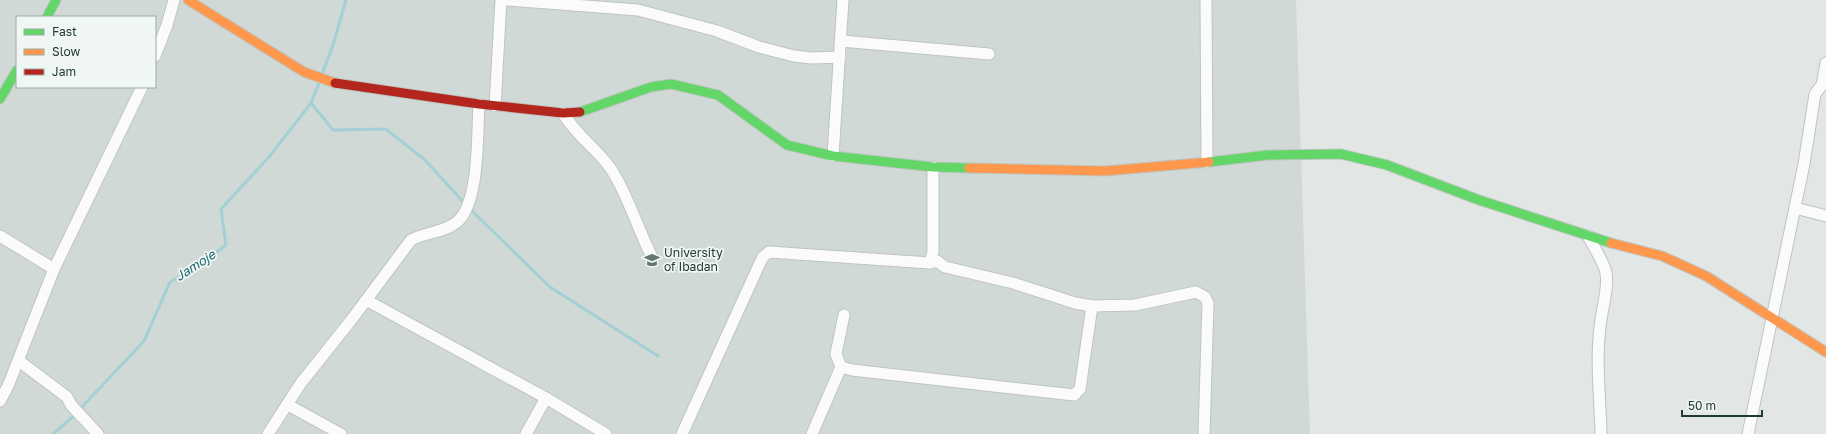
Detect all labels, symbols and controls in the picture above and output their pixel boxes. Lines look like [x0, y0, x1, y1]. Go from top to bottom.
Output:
legend [16, 16, 156, 88]
text: Fast [52, 24, 77, 39]
text: Slow [52, 44, 80, 59]
text: Jam [52, 64, 76, 79]
water label: Jamoje [172, 245, 219, 284]
place label: University of Ibadan [664, 245, 723, 274]
school or university icon: University of Ibadan [643, 251, 661, 269]
scale bar [1682, 392, 1762, 418]
text: 50 m [1688, 398, 1716, 413]

